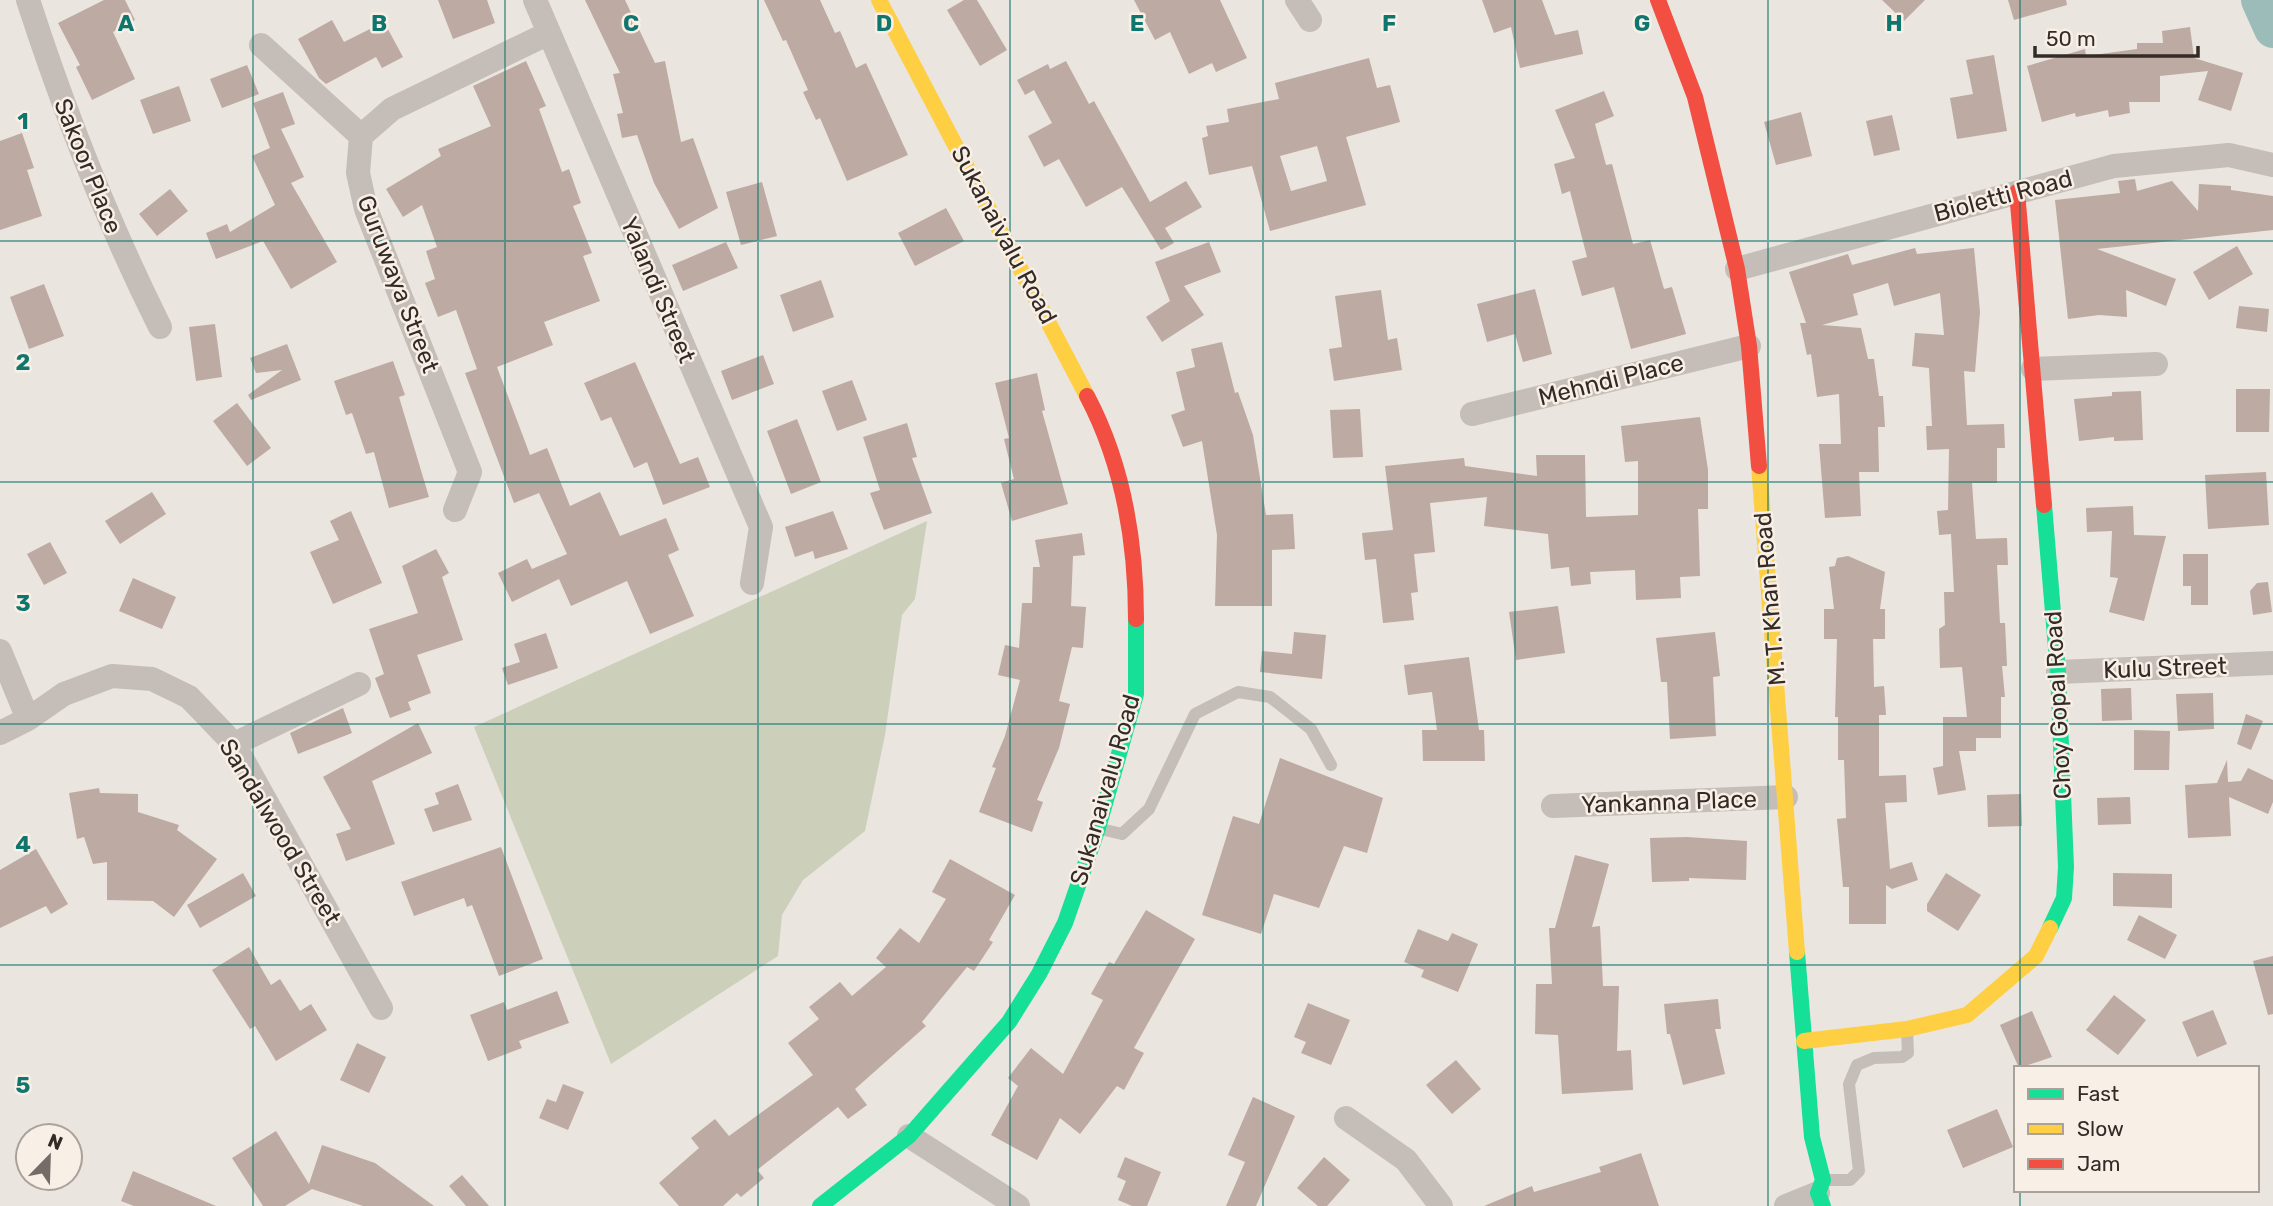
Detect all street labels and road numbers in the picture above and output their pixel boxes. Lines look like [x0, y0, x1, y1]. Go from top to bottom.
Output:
street label: Sakoor Place [48, 94, 128, 238]
street label: Sukanaivalu Road [945, 141, 1063, 329]
street label: Bioletti Road [1931, 164, 2075, 228]
street label: Guruwaya Street [351, 191, 445, 377]
street label: Yalandi Street [615, 213, 701, 367]
street label: Mehndi Place [1535, 348, 1687, 412]
street label: M. T. Khan Road [1748, 511, 1792, 687]
street label: Choy Gopal Road [2039, 610, 2077, 800]
street label: Kulu Street [2103, 652, 2227, 684]
street label: Sukanaivalu Road [1064, 691, 1146, 889]
street label: Sandalwood Street [213, 734, 347, 930]
street label: Yankanna Place [1581, 785, 1757, 819]

